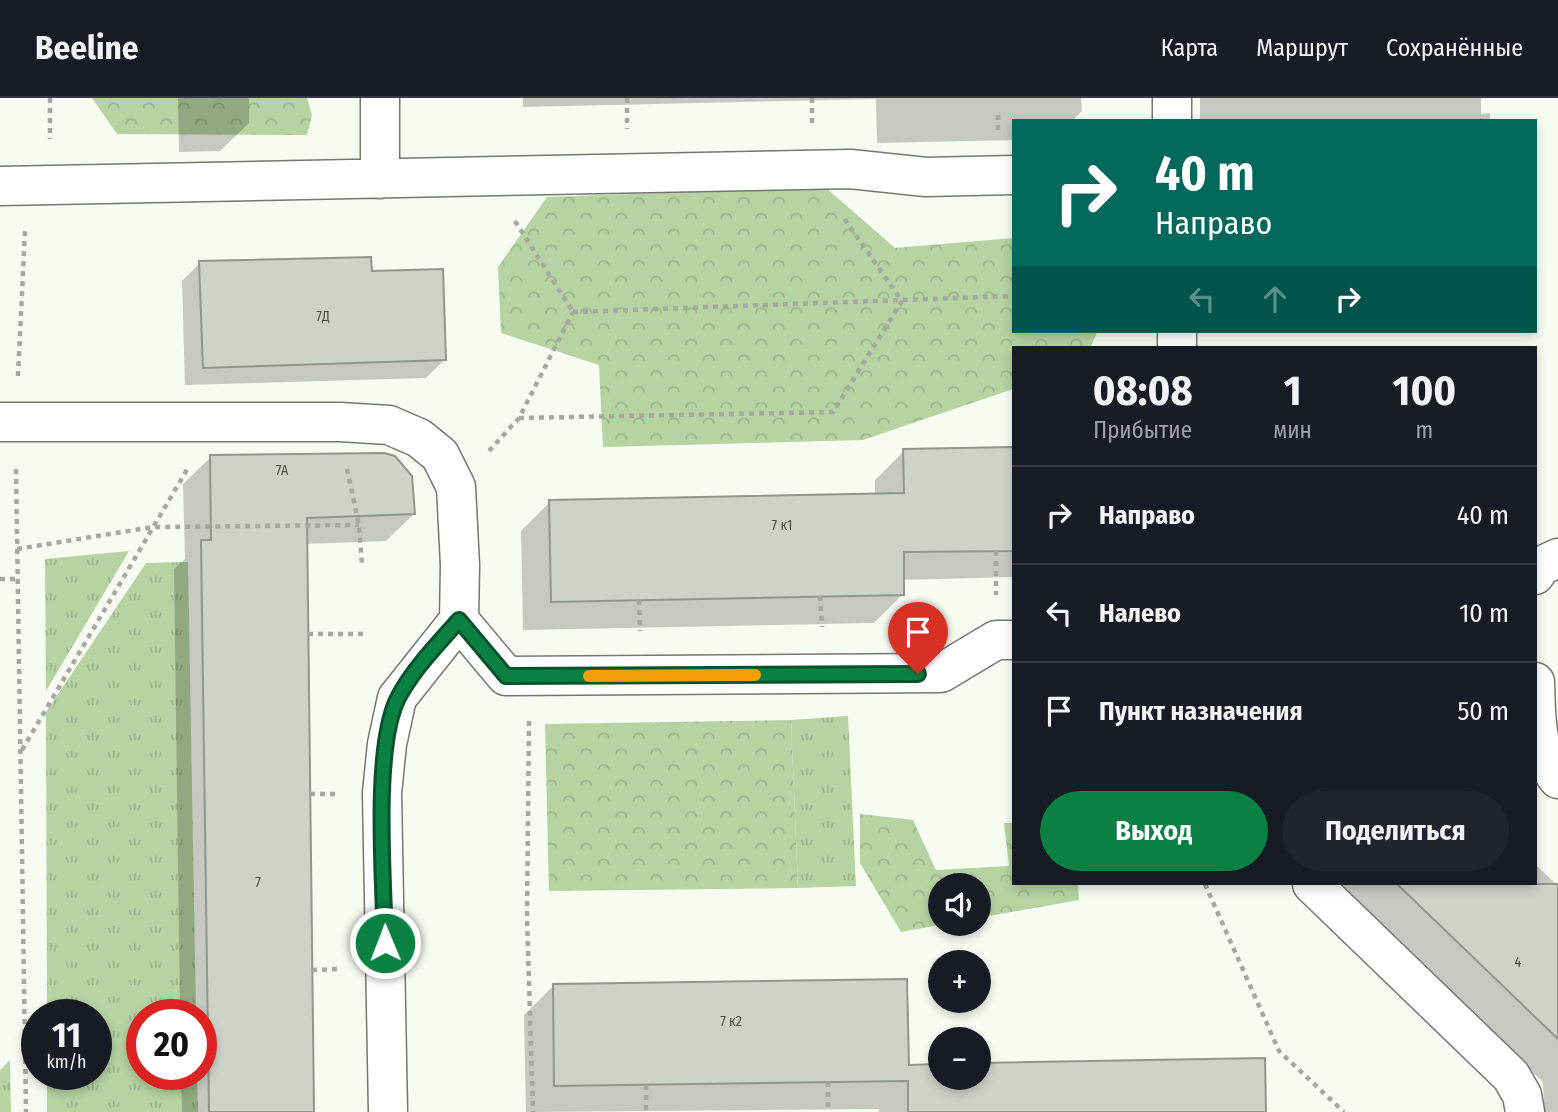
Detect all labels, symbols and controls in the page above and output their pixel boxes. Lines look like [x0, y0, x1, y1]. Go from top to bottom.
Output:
text: Beeline [35, 28, 139, 68]
text: Карта [1161, 34, 1218, 62]
text: Маршрут [1256, 34, 1348, 62]
text: Сохранённые [1386, 34, 1523, 62]
text: 40 m [1155, 144, 1255, 203]
icon: right [1040, 147, 1131, 238]
text: Направо [1155, 204, 1272, 242]
icon: left [1183, 280, 1221, 318]
icon: ahead [1256, 280, 1294, 318]
icon: right [1329, 280, 1367, 318]
house number: 7Д [316, 308, 330, 325]
text: 08:08 [1093, 366, 1193, 416]
text: 1 [1284, 366, 1301, 416]
text: 100 [1393, 366, 1456, 416]
text: Прибытие [1093, 416, 1192, 444]
text: мин [1273, 416, 1312, 444]
text: m [1416, 416, 1433, 444]
house number: 7А [276, 462, 289, 479]
icon: right [1040, 496, 1078, 534]
text: Направо [1099, 500, 1195, 531]
text: 40 m [1457, 500, 1509, 531]
house number: 7 к1 [772, 517, 792, 534]
icon: left [1040, 594, 1078, 632]
text: Налево [1099, 598, 1181, 629]
text: 10 m [1459, 598, 1509, 629]
pin [888, 602, 948, 674]
icon: arrive [899, 613, 937, 651]
icon: arrive [1040, 692, 1078, 730]
text: Пункт назначения [1099, 696, 1303, 727]
text: 50 m [1457, 696, 1509, 727]
button: Выход [1040, 791, 1268, 871]
button: Поделиться [1282, 791, 1509, 871]
map controls [928, 873, 991, 1090]
button: sound [928, 873, 991, 936]
house number: 7 [255, 874, 261, 891]
position arrow [348, 906, 422, 980]
button: + [928, 950, 991, 1013]
house number: 4 [1515, 954, 1522, 971]
speed limit sign: 20 [126, 999, 217, 1090]
house number: 7 к2 [720, 1013, 742, 1030]
text: 11 [52, 1014, 81, 1056]
button: − [928, 1027, 991, 1090]
text: km/h [46, 1051, 87, 1073]

